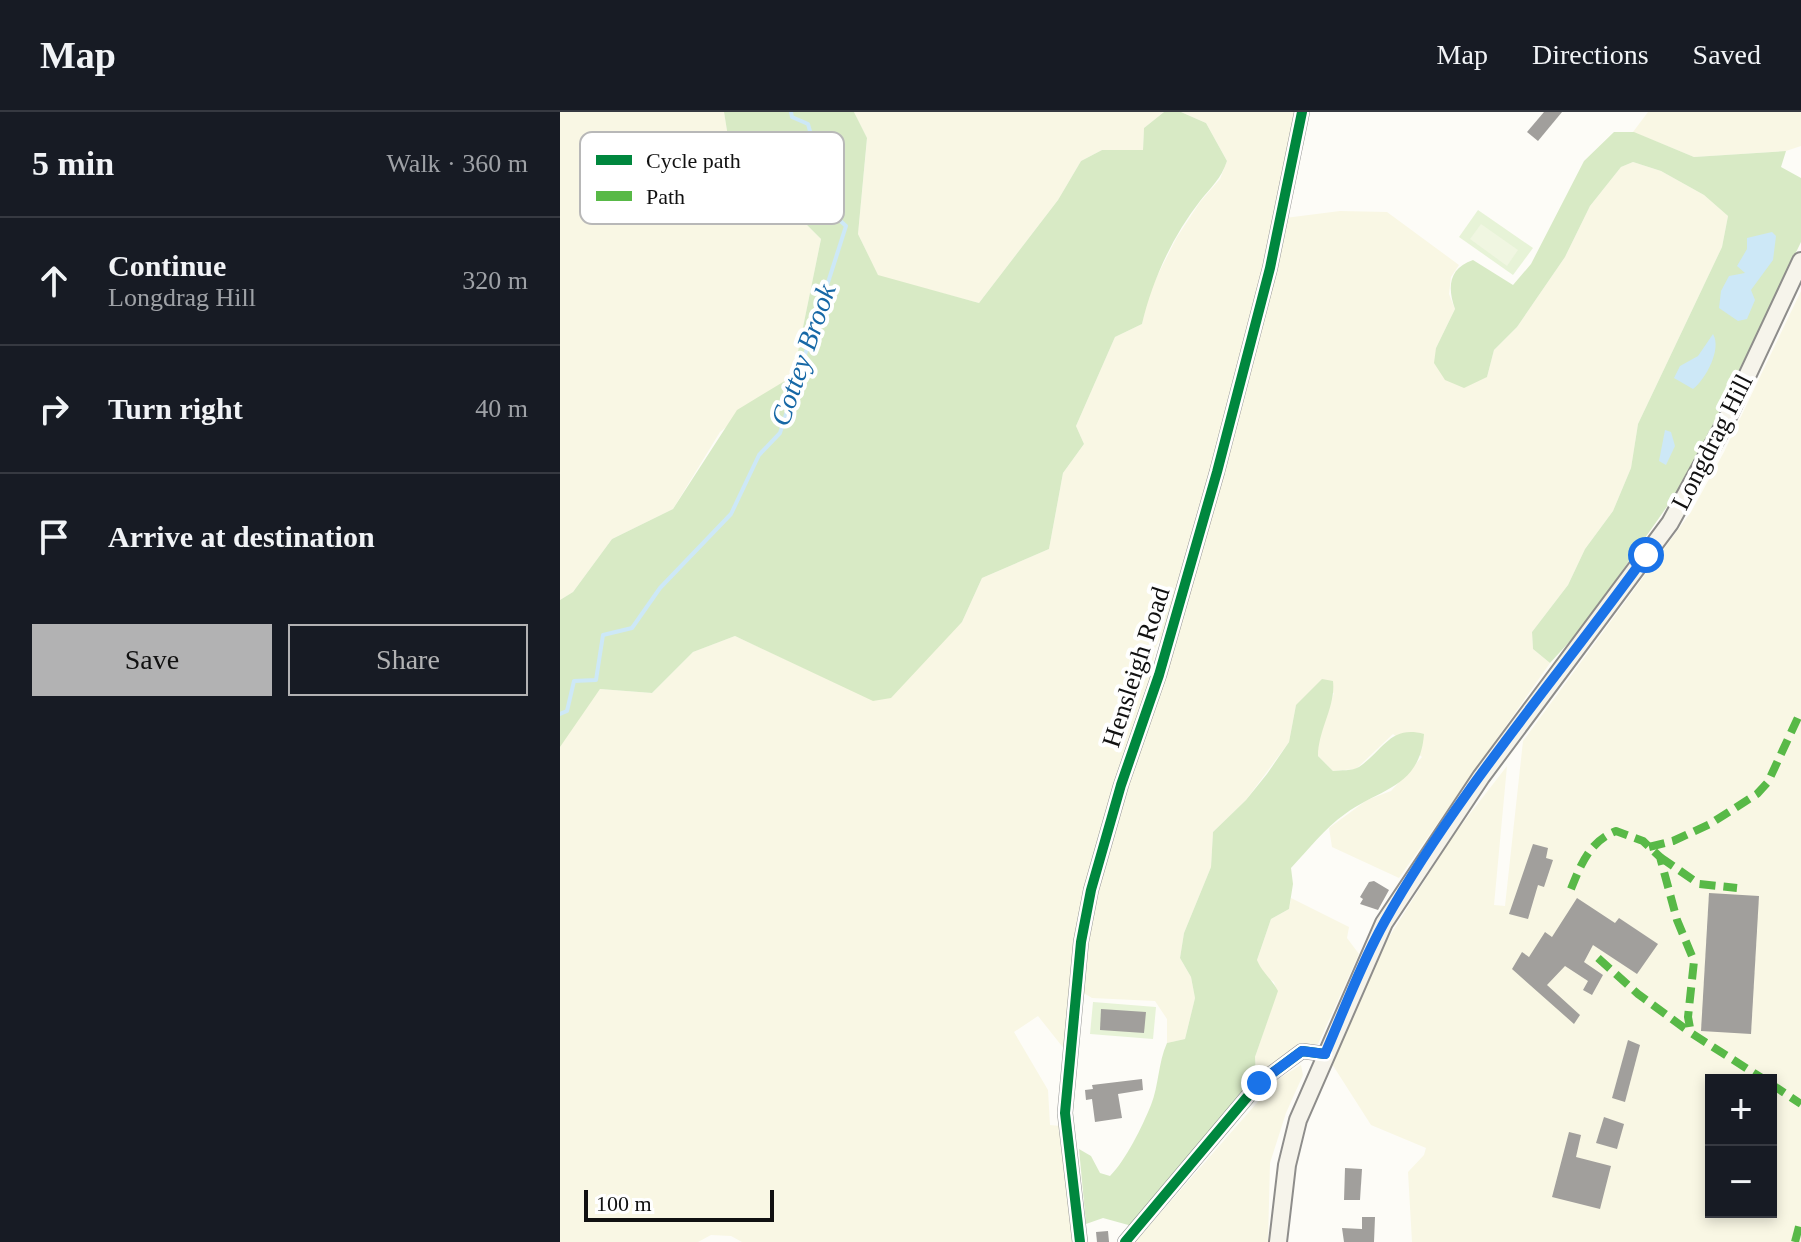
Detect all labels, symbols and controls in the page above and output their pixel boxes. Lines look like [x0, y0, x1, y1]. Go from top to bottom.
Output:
text: Map [40, 34, 116, 76]
text: Map [1437, 39, 1488, 70]
text: Directions [1532, 39, 1649, 70]
text: Saved [1693, 39, 1761, 70]
legend [580, 132, 844, 224]
text: 5 min [32, 145, 114, 182]
text: Cycle path [646, 148, 741, 173]
text: Walk · 360 m [386, 149, 528, 178]
text: Path [646, 184, 685, 209]
text: Continue [108, 249, 226, 282]
icon: ahead [32, 259, 76, 303]
text: 320 m [462, 266, 528, 295]
water label: Cottey Brook [764, 280, 842, 430]
text: Longdrag Hill [108, 283, 256, 312]
street label: Longdrag Hill [1665, 369, 1759, 515]
icon: right [32, 387, 76, 431]
text: Turn right [108, 392, 243, 425]
text: 40 m [475, 394, 528, 423]
icon: arrive [32, 515, 76, 559]
text: Arrive at destination [108, 520, 375, 553]
route start [1628, 537, 1664, 573]
street label: Hensleigh Road [1096, 583, 1176, 751]
button: Save [32, 624, 272, 696]
button: Share [288, 624, 528, 696]
route end [1241, 1065, 1277, 1101]
map controls [1705, 1074, 1777, 1218]
button: + [1705, 1074, 1777, 1146]
button: − [1705, 1146, 1777, 1218]
scale bar [584, 1186, 774, 1222]
text: 100 m [596, 1191, 652, 1216]

